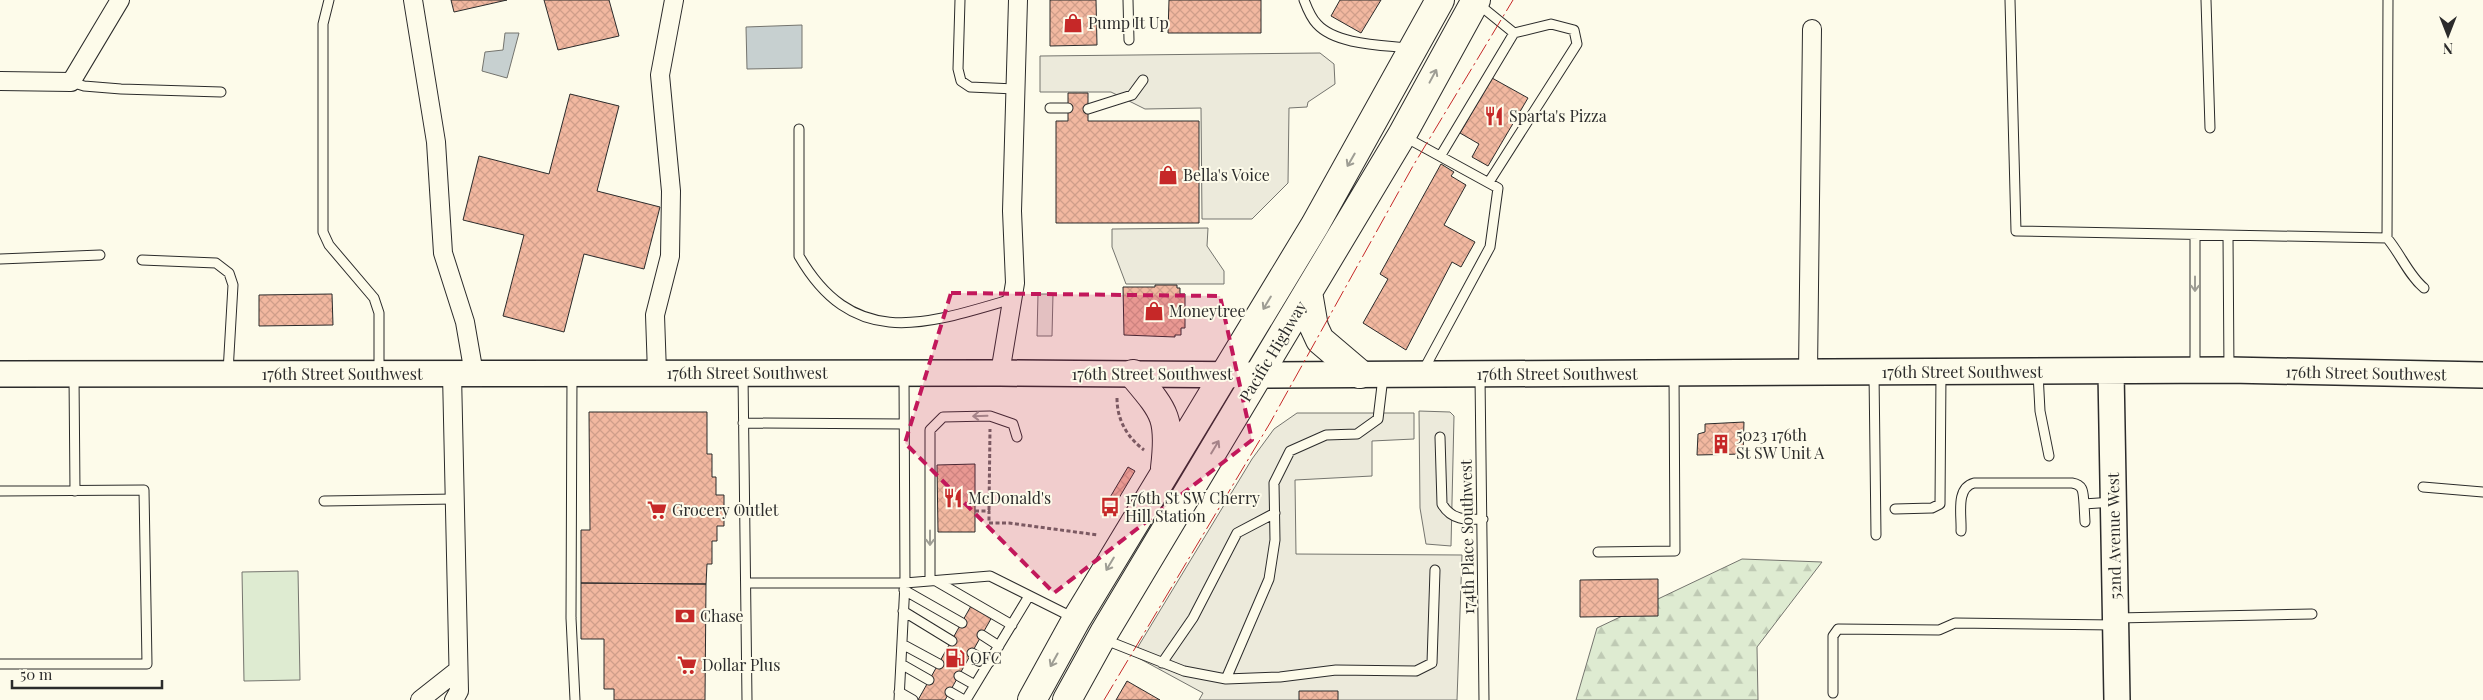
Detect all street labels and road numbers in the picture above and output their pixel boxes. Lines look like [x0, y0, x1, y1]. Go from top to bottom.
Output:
street label: Pacific Highway [1234, 296, 1311, 405]
street label: 176th Street Southwest [1881, 361, 2043, 382]
street label: 176th Street Southwest [2285, 361, 2447, 384]
street label: 176th Street Southwest [666, 362, 828, 383]
street label: 176th Street Southwest [261, 363, 423, 384]
street label: 176th Street Southwest [1071, 363, 1233, 384]
street label: 176th Street Southwest [1476, 363, 1638, 384]
street label: 174th Place Southwest [1455, 459, 1478, 615]
street label: 52nd Avenue West [2102, 472, 2125, 600]

